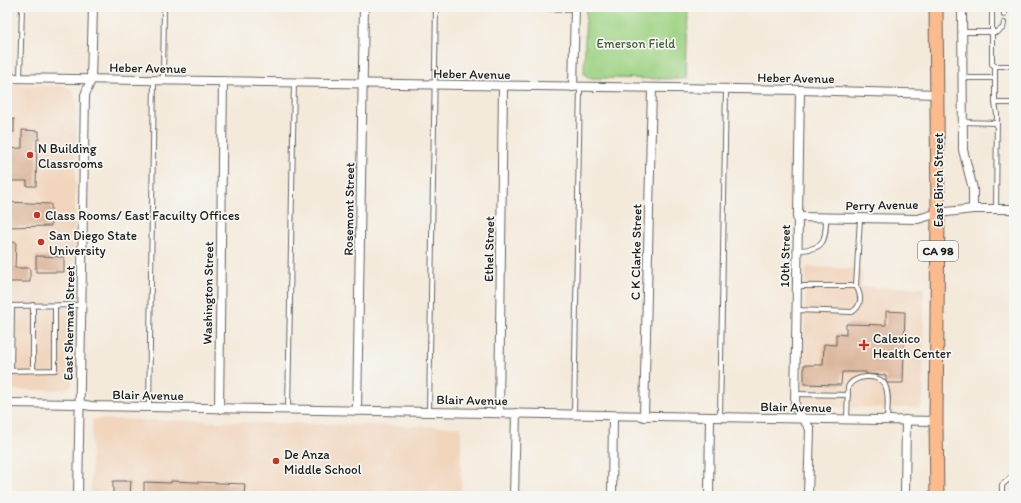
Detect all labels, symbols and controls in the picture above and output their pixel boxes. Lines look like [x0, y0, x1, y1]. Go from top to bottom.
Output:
park label: Emerson Field [597, 36, 675, 51]
street label: Heber Avenue [109, 60, 187, 76]
street label: Heber Avenue [433, 66, 511, 82]
street label: Heber Avenue [757, 70, 835, 86]
street label: East Birch Street [931, 133, 946, 227]
place label: N Building Classrooms [38, 141, 103, 171]
marker: N Building Classrooms [25, 150, 35, 160]
street label: Rosemont Street [341, 162, 357, 256]
street label: Perry Avenue [845, 197, 919, 213]
street label: C K Clarke Street [628, 204, 644, 300]
place label: Class Rooms/ East Facuilty Offices [45, 208, 240, 223]
marker: Class Rooms/ East Facuilty Offices [32, 210, 42, 220]
street label: Ethel Street [481, 216, 497, 282]
street label: 10th Street [777, 224, 793, 288]
place label: San Diego State University [49, 228, 137, 258]
marker: San Diego State University [36, 237, 46, 247]
street label: Washington Street [200, 241, 216, 345]
road number: CA 98 [918, 241, 958, 261]
street label: East Sherman Street [60, 265, 78, 381]
place label: Calexico Health Center [873, 331, 952, 361]
marker: Calexico Health Center [858, 339, 870, 351]
street label: Blair Avenue [112, 387, 184, 403]
street label: Blair Avenue [436, 392, 508, 408]
street label: Blair Avenue [760, 399, 832, 415]
place label: De Anza Middle School [284, 447, 362, 477]
marker: De Anza Middle School [271, 456, 281, 466]

